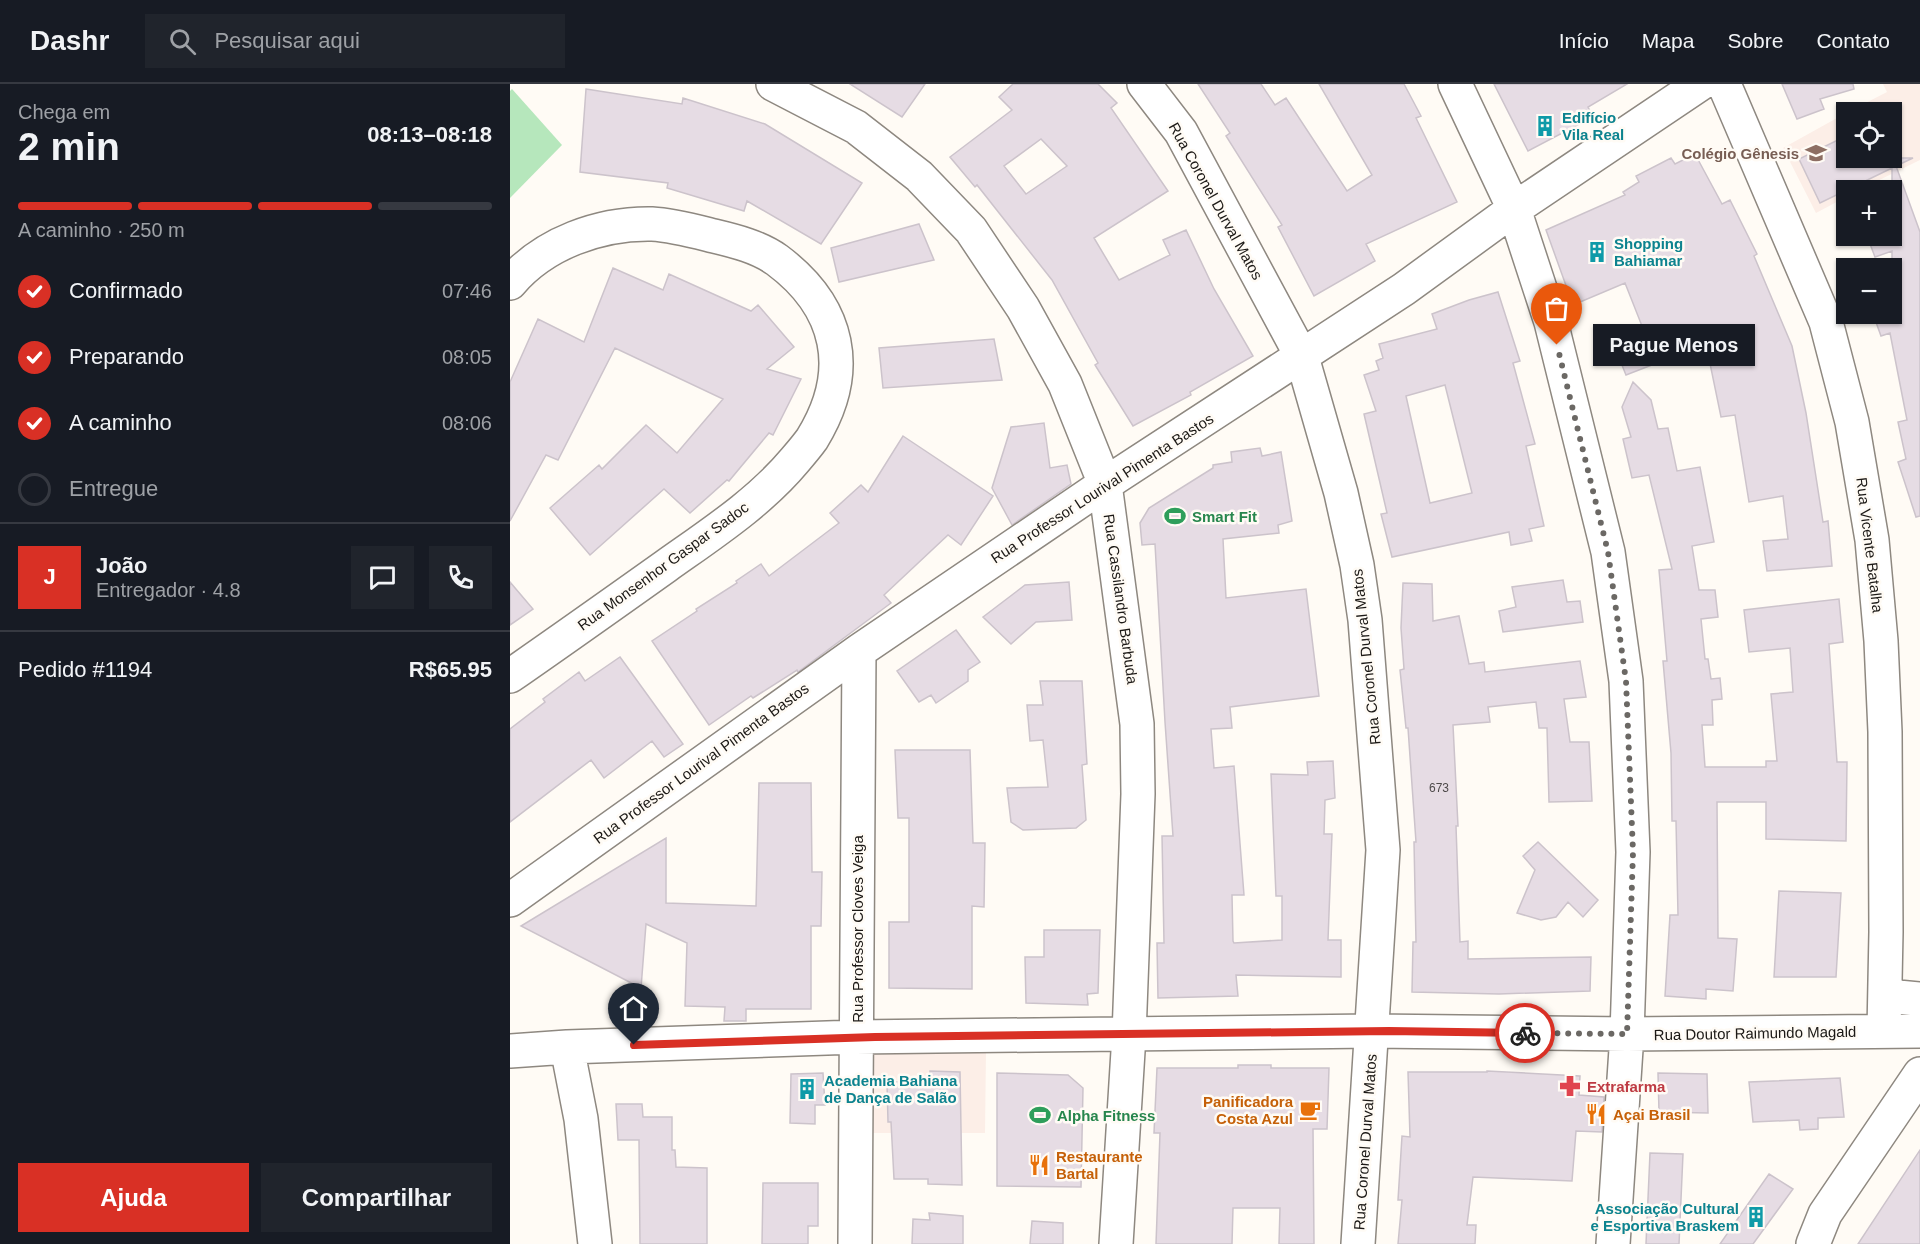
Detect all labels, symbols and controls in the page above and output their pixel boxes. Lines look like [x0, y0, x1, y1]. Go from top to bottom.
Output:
search box [145, 14, 565, 68]
text: Dashr [30, 25, 109, 56]
icon: search [166, 25, 199, 58]
text: Pesquisar aqui [214, 28, 360, 53]
text: Início [1559, 29, 1609, 52]
text: Mapa [1642, 29, 1694, 52]
text: Sobre [1727, 29, 1783, 52]
text: Contato [1816, 29, 1890, 52]
text: Chega em [18, 101, 110, 123]
map controls [1836, 102, 1902, 324]
button: locate [1836, 102, 1902, 168]
place label: Edifício Vila Real [1562, 109, 1624, 143]
building icon: Edifício Vila Real [1533, 114, 1557, 138]
street label: Rua Coronel Durval Matos [1166, 120, 1266, 282]
text: 08:13–08:18 [367, 122, 492, 147]
text: 2 min [18, 125, 120, 168]
school or university icon: Colégio Gênesis [1804, 141, 1828, 165]
place label: Colégio Gênesis [1681, 145, 1799, 162]
button: + [1836, 180, 1902, 246]
text: A caminho · 250 m [18, 219, 185, 241]
place label: Shopping Bahiamar [1614, 235, 1683, 269]
building icon: Shopping Bahiamar [1585, 240, 1609, 264]
button: − [1836, 258, 1902, 324]
icon: check [18, 275, 51, 308]
text: Confirmado [69, 278, 183, 303]
text: 07:46 [442, 280, 492, 302]
pin [1531, 283, 1582, 345]
icon: bag [1540, 292, 1573, 325]
callout: Pague Menos [1593, 324, 1755, 366]
text: Pague Menos [1610, 334, 1738, 356]
icon: check [18, 341, 51, 374]
text: Preparando [69, 344, 184, 369]
text: 08:05 [442, 346, 492, 368]
icon: check [18, 407, 51, 440]
text: A caminho [69, 410, 172, 435]
street label: Rua Professor Lourival Pimenta Bastos [988, 410, 1216, 566]
text: 08:06 [442, 412, 492, 434]
text: Entregue [69, 476, 158, 501]
street label: Rua Vicente Batalha [1853, 476, 1887, 614]
street label: Rua Monsenhor Gaspar Sadoc [574, 498, 752, 634]
sports icon: Smart Fit [1163, 504, 1187, 528]
place label: Smart Fit [1192, 508, 1257, 525]
street label: Rua Cassilandro Barbuda [1101, 513, 1141, 686]
button: chat [351, 546, 414, 609]
button: phone [429, 546, 492, 609]
text: João [96, 553, 147, 578]
text: J [43, 564, 56, 589]
street label: Rua Coronel Durval Matos [1348, 568, 1384, 746]
text: Entregador · 4.8 [96, 579, 241, 601]
text: Pedido #1194 [18, 657, 152, 682]
text: R$65.95 [409, 657, 492, 682]
street label: Rua Professor Lourival Pimenta Bastos [590, 679, 812, 847]
house number: 673 [1429, 781, 1449, 795]
street label: Rua Professor Cloves Veiga [849, 835, 866, 1023]
pin [608, 983, 659, 1045]
icon: home [617, 992, 650, 1025]
courier [1495, 1003, 1555, 1063]
icon: bike [1509, 1017, 1542, 1050]
street label: Rua Doutor Raimundo Magald [1654, 1023, 1856, 1043]
street label: Rua Coronel Durval Matos [1350, 1053, 1380, 1231]
place label: Academia Bahiana de Dança de Salão [824, 1072, 958, 1106]
pharmacy icon: Extrafarma [1558, 1074, 1582, 1098]
building icon: Academia Bahiana de Dança de Salão [795, 1077, 819, 1101]
place label: Extrafarma [1587, 1078, 1666, 1095]
place label: Panificadora Costa Azul [1203, 1093, 1294, 1127]
cafe icon: Panificadora Costa Azul [1298, 1098, 1322, 1122]
restaurant icon: Açai Brasil [1584, 1102, 1608, 1126]
sports icon: Alpha Fitness [1028, 1103, 1052, 1127]
place label: Açai Brasil [1613, 1106, 1691, 1123]
place label: Alpha Fitness [1057, 1107, 1155, 1124]
place label: Restaurante Bartal [1056, 1148, 1143, 1182]
restaurant icon: Restaurante Bartal [1027, 1153, 1051, 1177]
button: Ajuda [18, 1163, 249, 1232]
button: Compartilhar [261, 1163, 492, 1232]
place label: Associação Cultural e Esportiva Braskem [1591, 1200, 1739, 1234]
building icon: Associação Cultural e Esportiva Braskem [1744, 1205, 1768, 1229]

